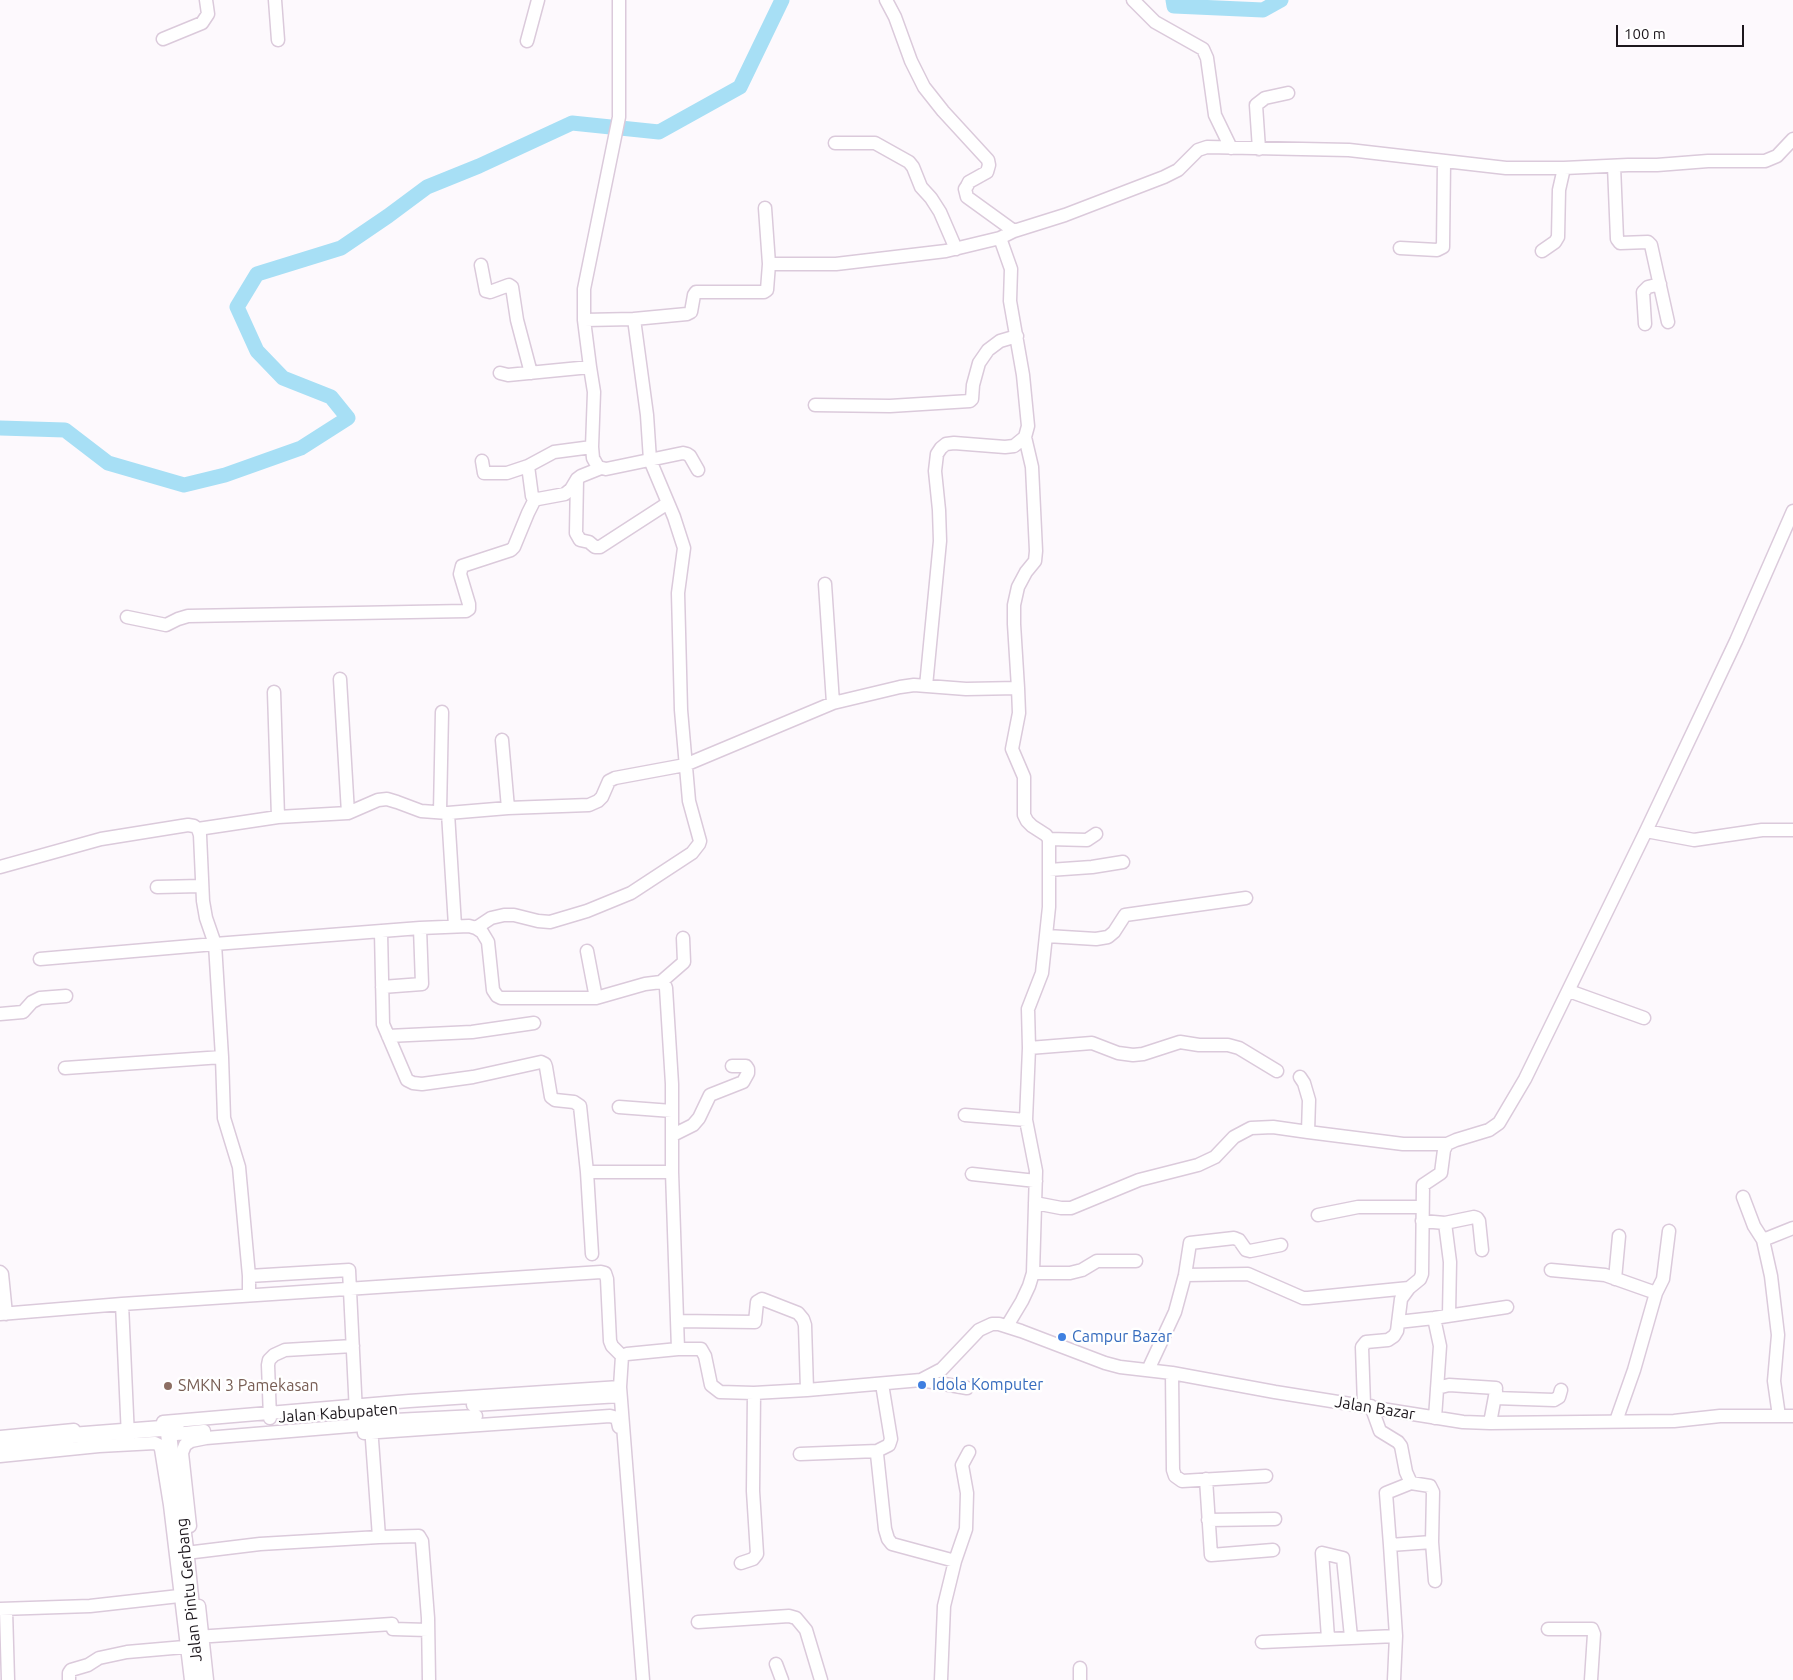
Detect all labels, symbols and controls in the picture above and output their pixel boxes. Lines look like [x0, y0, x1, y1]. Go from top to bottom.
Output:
scale bar [1618, 15, 1746, 47]
text: 100 m [1624, 25, 1666, 42]
place label: Campur Bazar [1072, 1327, 1172, 1347]
marker: Campur Bazar [1056, 1331, 1068, 1343]
place label: Idola Komputer [932, 1375, 1043, 1395]
place label: SMKN 3 Pamekasan [178, 1376, 319, 1396]
marker: Idola Komputer [916, 1379, 928, 1391]
marker: SMKN 3 Pamekasan [162, 1380, 174, 1392]
street label: Jalan Bazar [1333, 1392, 1417, 1424]
street label: Jalan Kabupaten [278, 1399, 398, 1427]
street label: Jalan Pintu Gerbang [172, 1517, 206, 1663]

